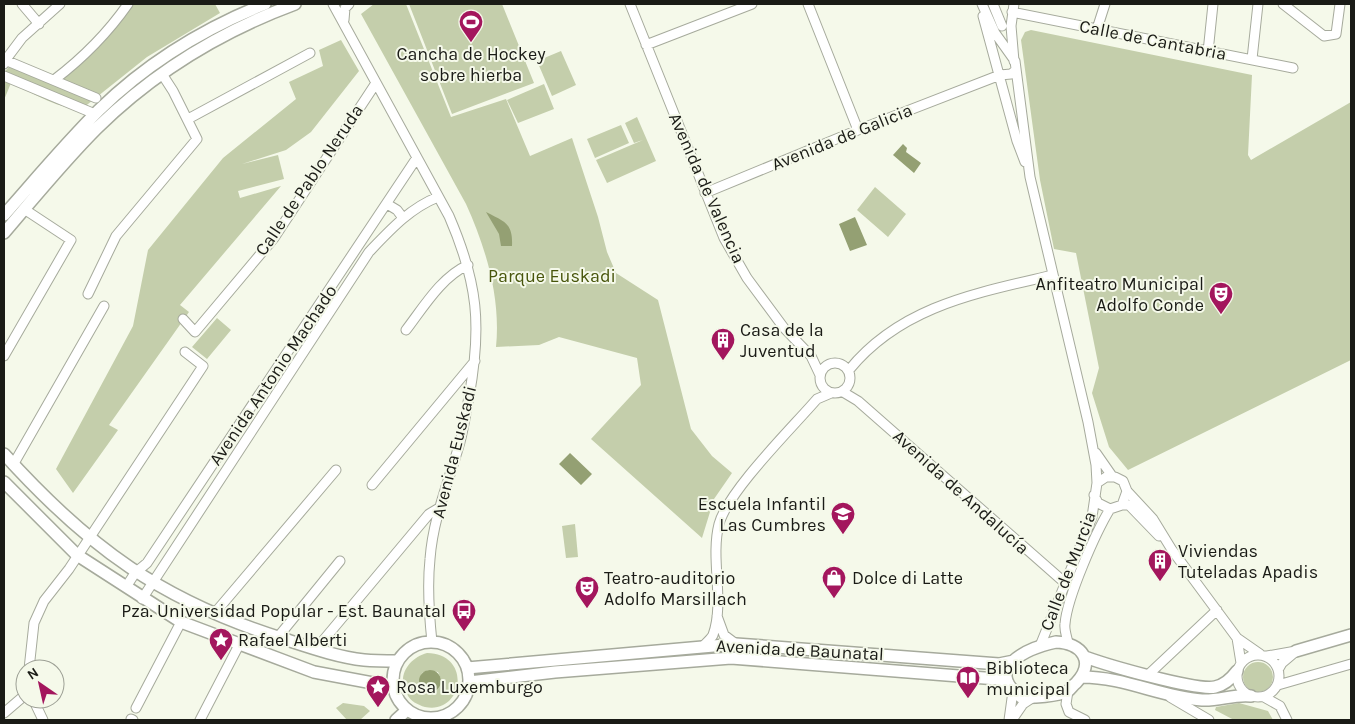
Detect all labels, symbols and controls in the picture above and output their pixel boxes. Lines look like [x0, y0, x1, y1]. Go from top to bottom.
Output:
sports icon: Cancha de Hockey sobre hierba [458, 9, 484, 43]
street label: Calle de Cantabria [1077, 15, 1229, 65]
place label: Cancha de Hockey sobre hierba [396, 43, 546, 86]
street label: Avenida de Galicia [768, 99, 916, 175]
street label: Calle de Pablo Neruda [250, 100, 368, 260]
street label: Avenida de Valencia [664, 109, 750, 267]
park label: Parque Euskadi [488, 265, 616, 287]
place label: Anfiteatro Municipal Adolfo Conde [1035, 273, 1204, 316]
street label: Avenida Antonio Machado [204, 280, 342, 470]
theatre icon: Anfiteatro Municipal Adolfo Conde [1208, 281, 1234, 315]
place label: Casa de la Juventud [740, 319, 824, 362]
building icon: Casa de la Juventud [710, 327, 736, 361]
street label: Avenida Euskadi [427, 383, 481, 521]
street label: Avenida de Andalucía [888, 425, 1034, 559]
place label: Escuela Infantil Las Cumbres [698, 493, 826, 536]
school or university icon: Escuela Infantil Las Cumbres [830, 501, 856, 535]
street label: Calle de Murcia [1035, 508, 1101, 634]
place label: Viviendas Tuteladas Apadis [1178, 540, 1318, 583]
building icon: Viviendas Tuteladas Apadis [1147, 548, 1173, 582]
shop icon: Dolce di Latte [821, 565, 847, 599]
place label: Teatro-auditorio Adolfo Marsillach [604, 567, 747, 610]
place label: Dolce di Latte [852, 567, 963, 589]
theatre icon: Teatro-auditorio Adolfo Marsillach [574, 575, 600, 609]
bus stop icon: Pza. Universidad Popular - Est. Baunatal [451, 598, 477, 632]
place label: Pza. Universidad Popular - Est. Baunatal [121, 600, 446, 622]
place icon: Rafael Alberti [208, 627, 234, 661]
place label: Rafael Alberti [238, 629, 348, 651]
street label: Avenida de Baunatal [716, 635, 884, 665]
place label: Biblioteca municipal [986, 657, 1070, 700]
north arrow [15, 659, 65, 709]
text: N [24, 664, 42, 683]
library icon: Biblioteca municipal [955, 665, 981, 699]
place icon: Rosa Luxemburgo [365, 674, 391, 708]
place label: Rosa Luxemburgo [396, 676, 543, 698]

